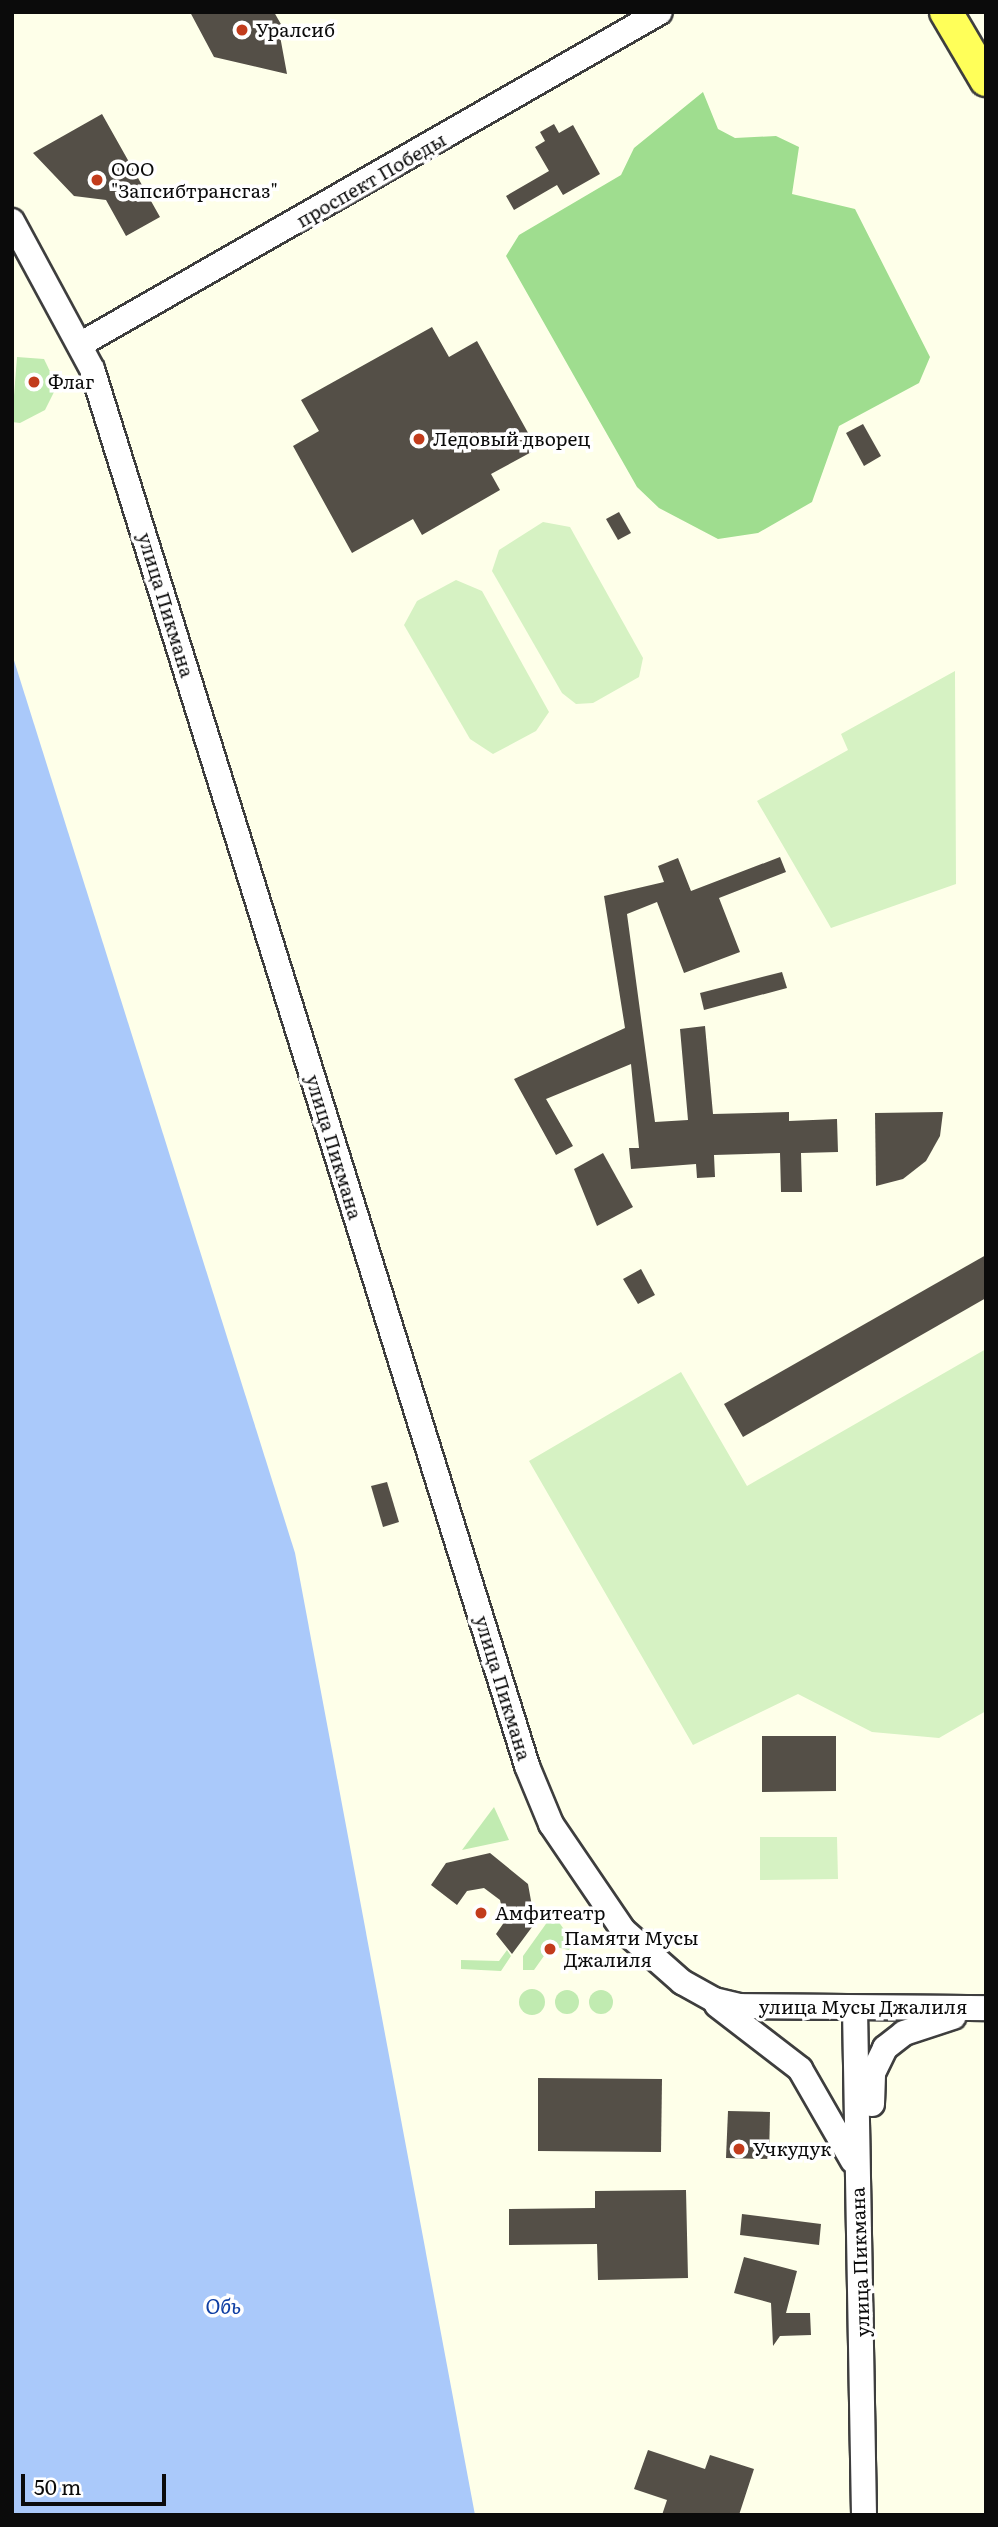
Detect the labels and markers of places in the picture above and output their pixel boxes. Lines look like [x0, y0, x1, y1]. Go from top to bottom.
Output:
place label: Уралсиб [256, 19, 335, 41]
marker: Уралсиб [234, 22, 250, 38]
place label: ООО "Запсибтрансгаз" [111, 158, 278, 202]
marker: ООО "Запсибтрансгаз" [89, 172, 105, 188]
place label: Флаг [48, 371, 94, 393]
marker: Флаг [26, 374, 42, 390]
place label: Ледовый дворец [433, 428, 590, 450]
marker: Ледовый дворец [411, 431, 427, 447]
place label: Амфитеатр [495, 1902, 605, 1924]
marker: Амфитеатр [473, 1905, 489, 1921]
place label: Памяти Мусы Джалиля [564, 1927, 699, 1971]
marker: Памяти Мусы Джалиля [542, 1941, 558, 1957]
place label: Учкудук [753, 2138, 831, 2160]
marker: Учкудук [731, 2141, 747, 2157]

